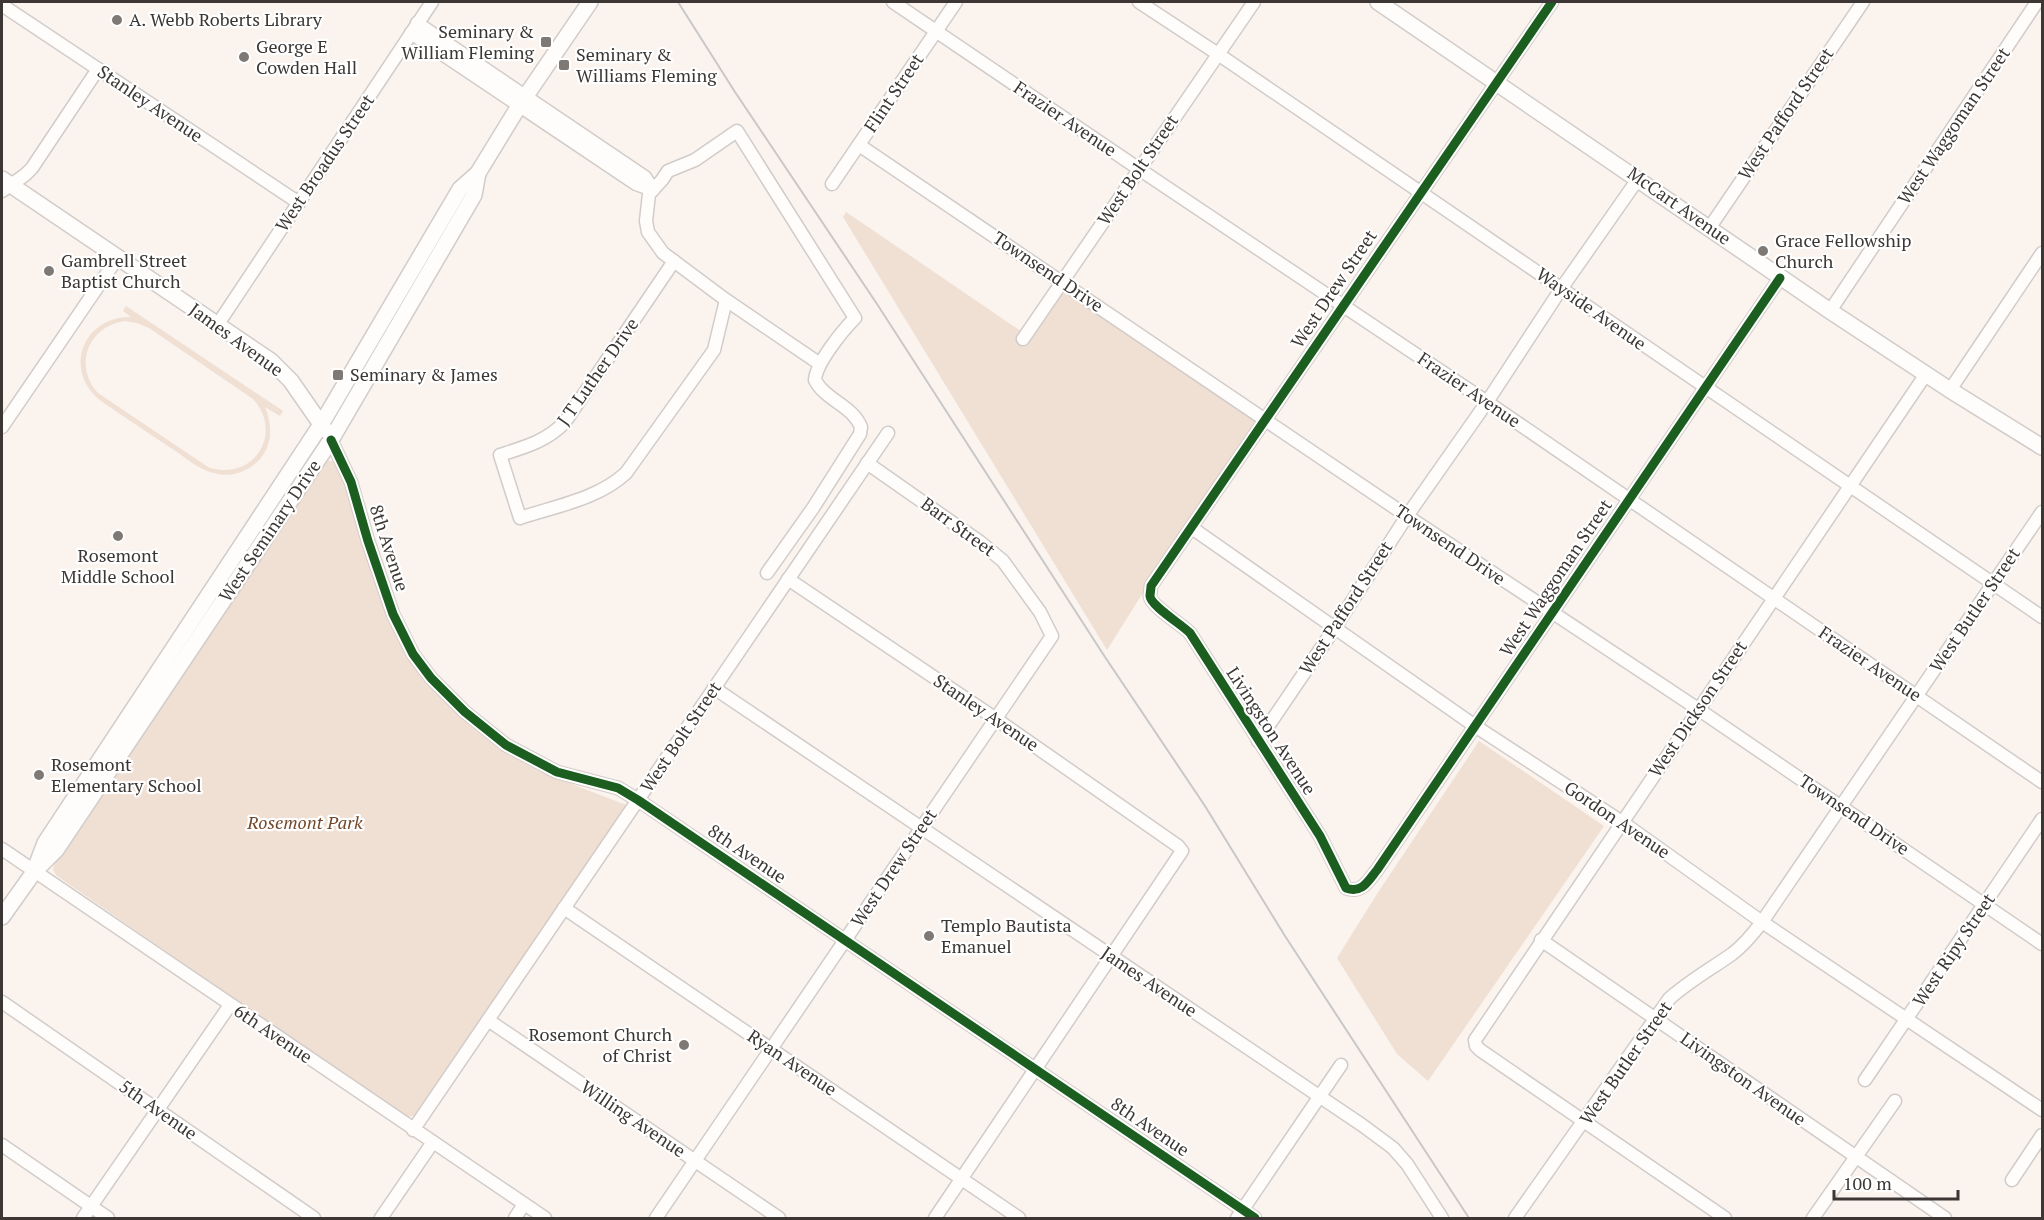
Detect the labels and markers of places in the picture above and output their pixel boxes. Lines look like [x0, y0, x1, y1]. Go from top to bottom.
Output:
place label: A. Webb Roberts Library [129, 7, 323, 31]
marker: A. Webb Roberts Library [110, 13, 124, 27]
place label: Seminary & William Fleming [401, 19, 535, 64]
place label: George E Cowden Hall [256, 34, 357, 79]
marker: Seminary & William Fleming [539, 35, 553, 49]
place label: Seminary & Williams Fleming [576, 42, 717, 87]
marker: George E Cowden Hall [237, 50, 251, 64]
marker: Seminary & Williams Fleming [557, 58, 571, 72]
place label: Grace Fellowship Church [1775, 228, 1911, 273]
marker: Grace Fellowship Church [1756, 244, 1770, 258]
place label: Gambrell Street Baptist Church [61, 248, 187, 293]
marker: Gambrell Street Baptist Church [42, 264, 56, 278]
place label: Seminary & James [350, 362, 498, 386]
marker: Seminary & James [331, 368, 345, 382]
marker: Rosemont Middle School [111, 529, 125, 543]
place label: Rosemont Middle School [61, 543, 175, 588]
place label: Rosemont Elementary School [51, 752, 202, 797]
marker: Rosemont Elementary School [32, 768, 46, 782]
place label: Templo Bautista Emanuel [941, 913, 1072, 958]
marker: Templo Bautista Emanuel [922, 929, 936, 943]
place label: Rosemont Church of Christ [528, 1022, 672, 1067]
marker: Rosemont Church of Christ [677, 1038, 691, 1052]

